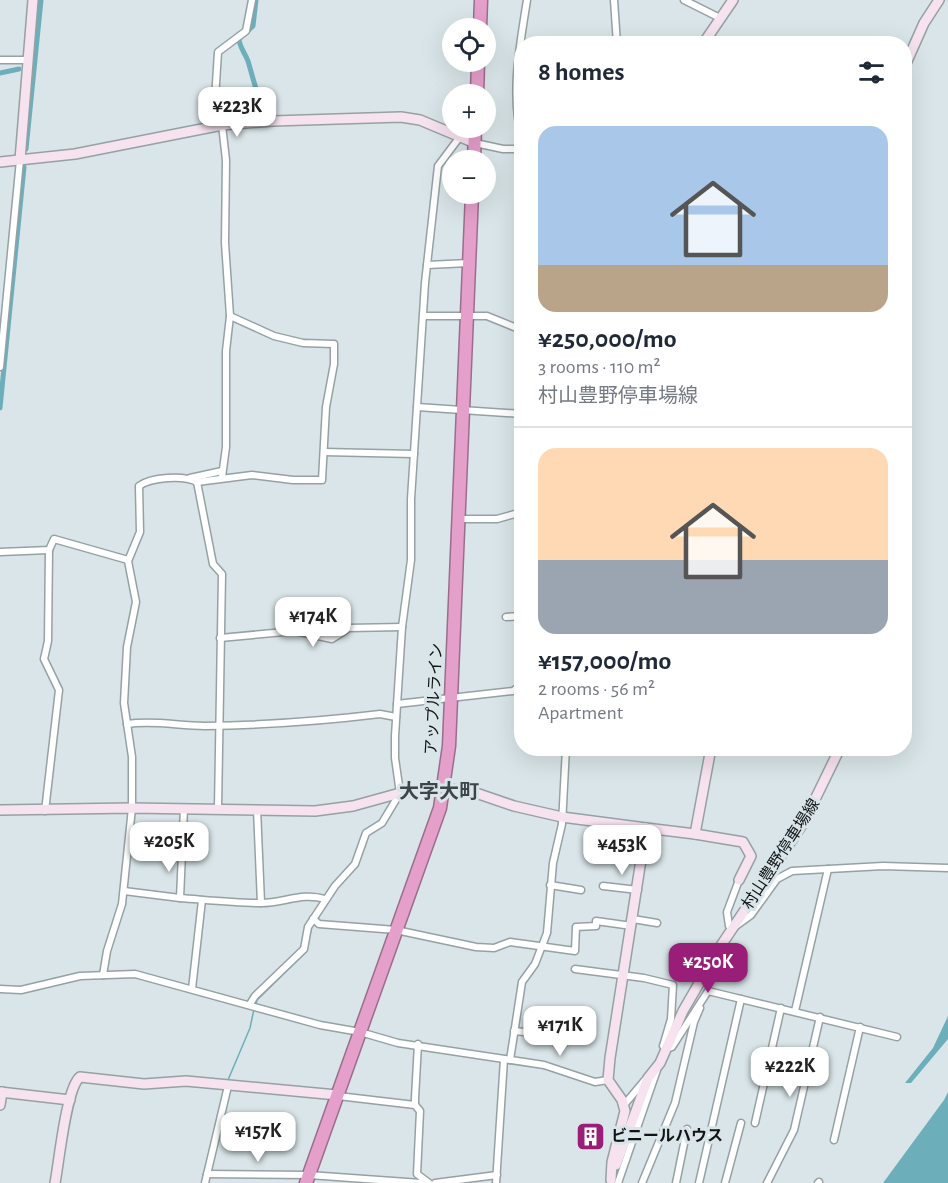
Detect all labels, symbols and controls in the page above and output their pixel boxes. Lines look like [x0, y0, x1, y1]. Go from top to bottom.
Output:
map controls [442, 18, 496, 204]
button: locate [442, 18, 496, 72]
icon: filters [855, 56, 888, 89]
text: 8 homes [538, 59, 625, 85]
button: + [442, 84, 496, 138]
pin: ¥223K [195, 87, 279, 138]
text: ¥223K [212, 96, 262, 116]
button: − [442, 150, 496, 204]
icon: home [659, 165, 767, 273]
text: ¥250,000/mo [538, 326, 677, 352]
text: 3 rooms · 110 m² [538, 357, 661, 377]
text: 村山豊野停車場線 [538, 386, 698, 406]
icon: home [659, 487, 767, 595]
pin: ¥174K [271, 597, 355, 648]
text: ¥174K [289, 606, 337, 626]
street label: アップルライン [423, 643, 445, 755]
text: ¥157,000/mo [538, 648, 671, 674]
text: 2 rooms · 56 m² [538, 679, 655, 699]
text: Apartment [538, 703, 623, 723]
district label: 大字大町 [399, 781, 479, 802]
street label: 村山豊野停車場線 [739, 795, 823, 912]
pin: ¥205K [127, 822, 211, 873]
pin: ¥453K [580, 825, 664, 876]
text: ¥205K [144, 831, 194, 851]
text: ¥453K [597, 834, 647, 854]
pin: ¥250K [666, 943, 750, 994]
text: ¥250K [683, 952, 733, 972]
pin: ¥171K [518, 1006, 602, 1057]
text: ¥171K [537, 1015, 583, 1035]
pin: ¥222K [748, 1047, 832, 1098]
text: ¥222K [765, 1056, 815, 1076]
pin: ¥157K [216, 1112, 300, 1163]
building icon: ビニールハウス [574, 1120, 606, 1152]
text: ¥157K [235, 1121, 281, 1141]
place label: ビニールハウス [611, 1127, 723, 1144]

